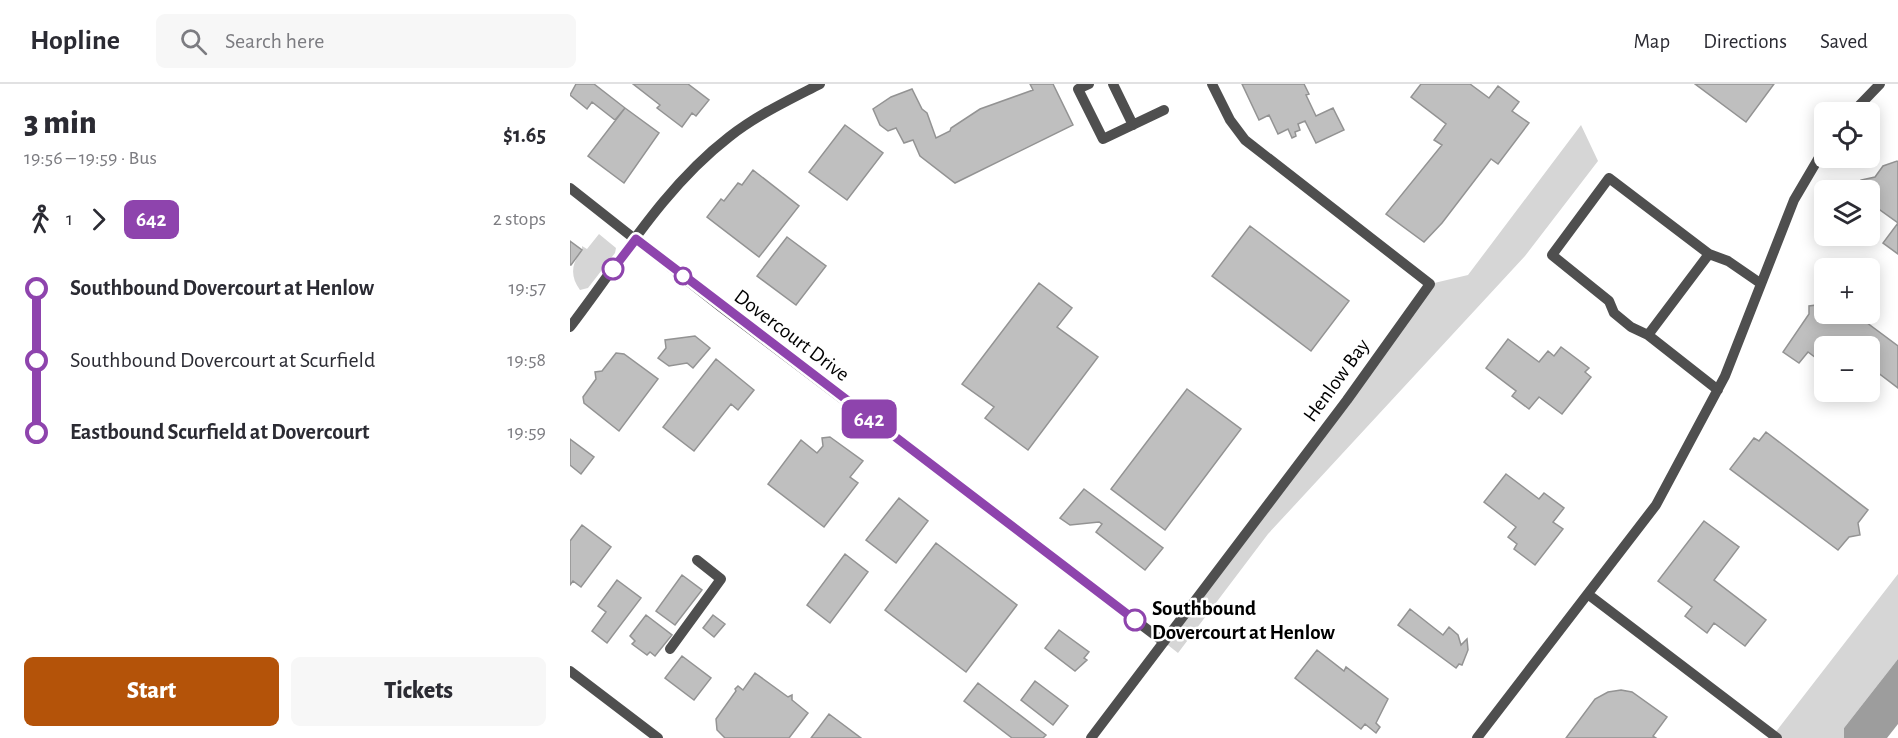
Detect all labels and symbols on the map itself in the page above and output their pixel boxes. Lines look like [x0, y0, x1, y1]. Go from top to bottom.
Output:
unlabelled marker [602, 258, 624, 280]
unlabelled marker [674, 267, 692, 285]
street label: Dovercourt Drive [730, 285, 853, 385]
street label: Henlow Bay [1299, 335, 1373, 426]
line badge: 642 [834, 400, 904, 438]
place label: Southbound Dovercourt at Henlow [1152, 598, 1335, 643]
marker: Southbound Dovercourt at Henlow [1124, 609, 1146, 631]

